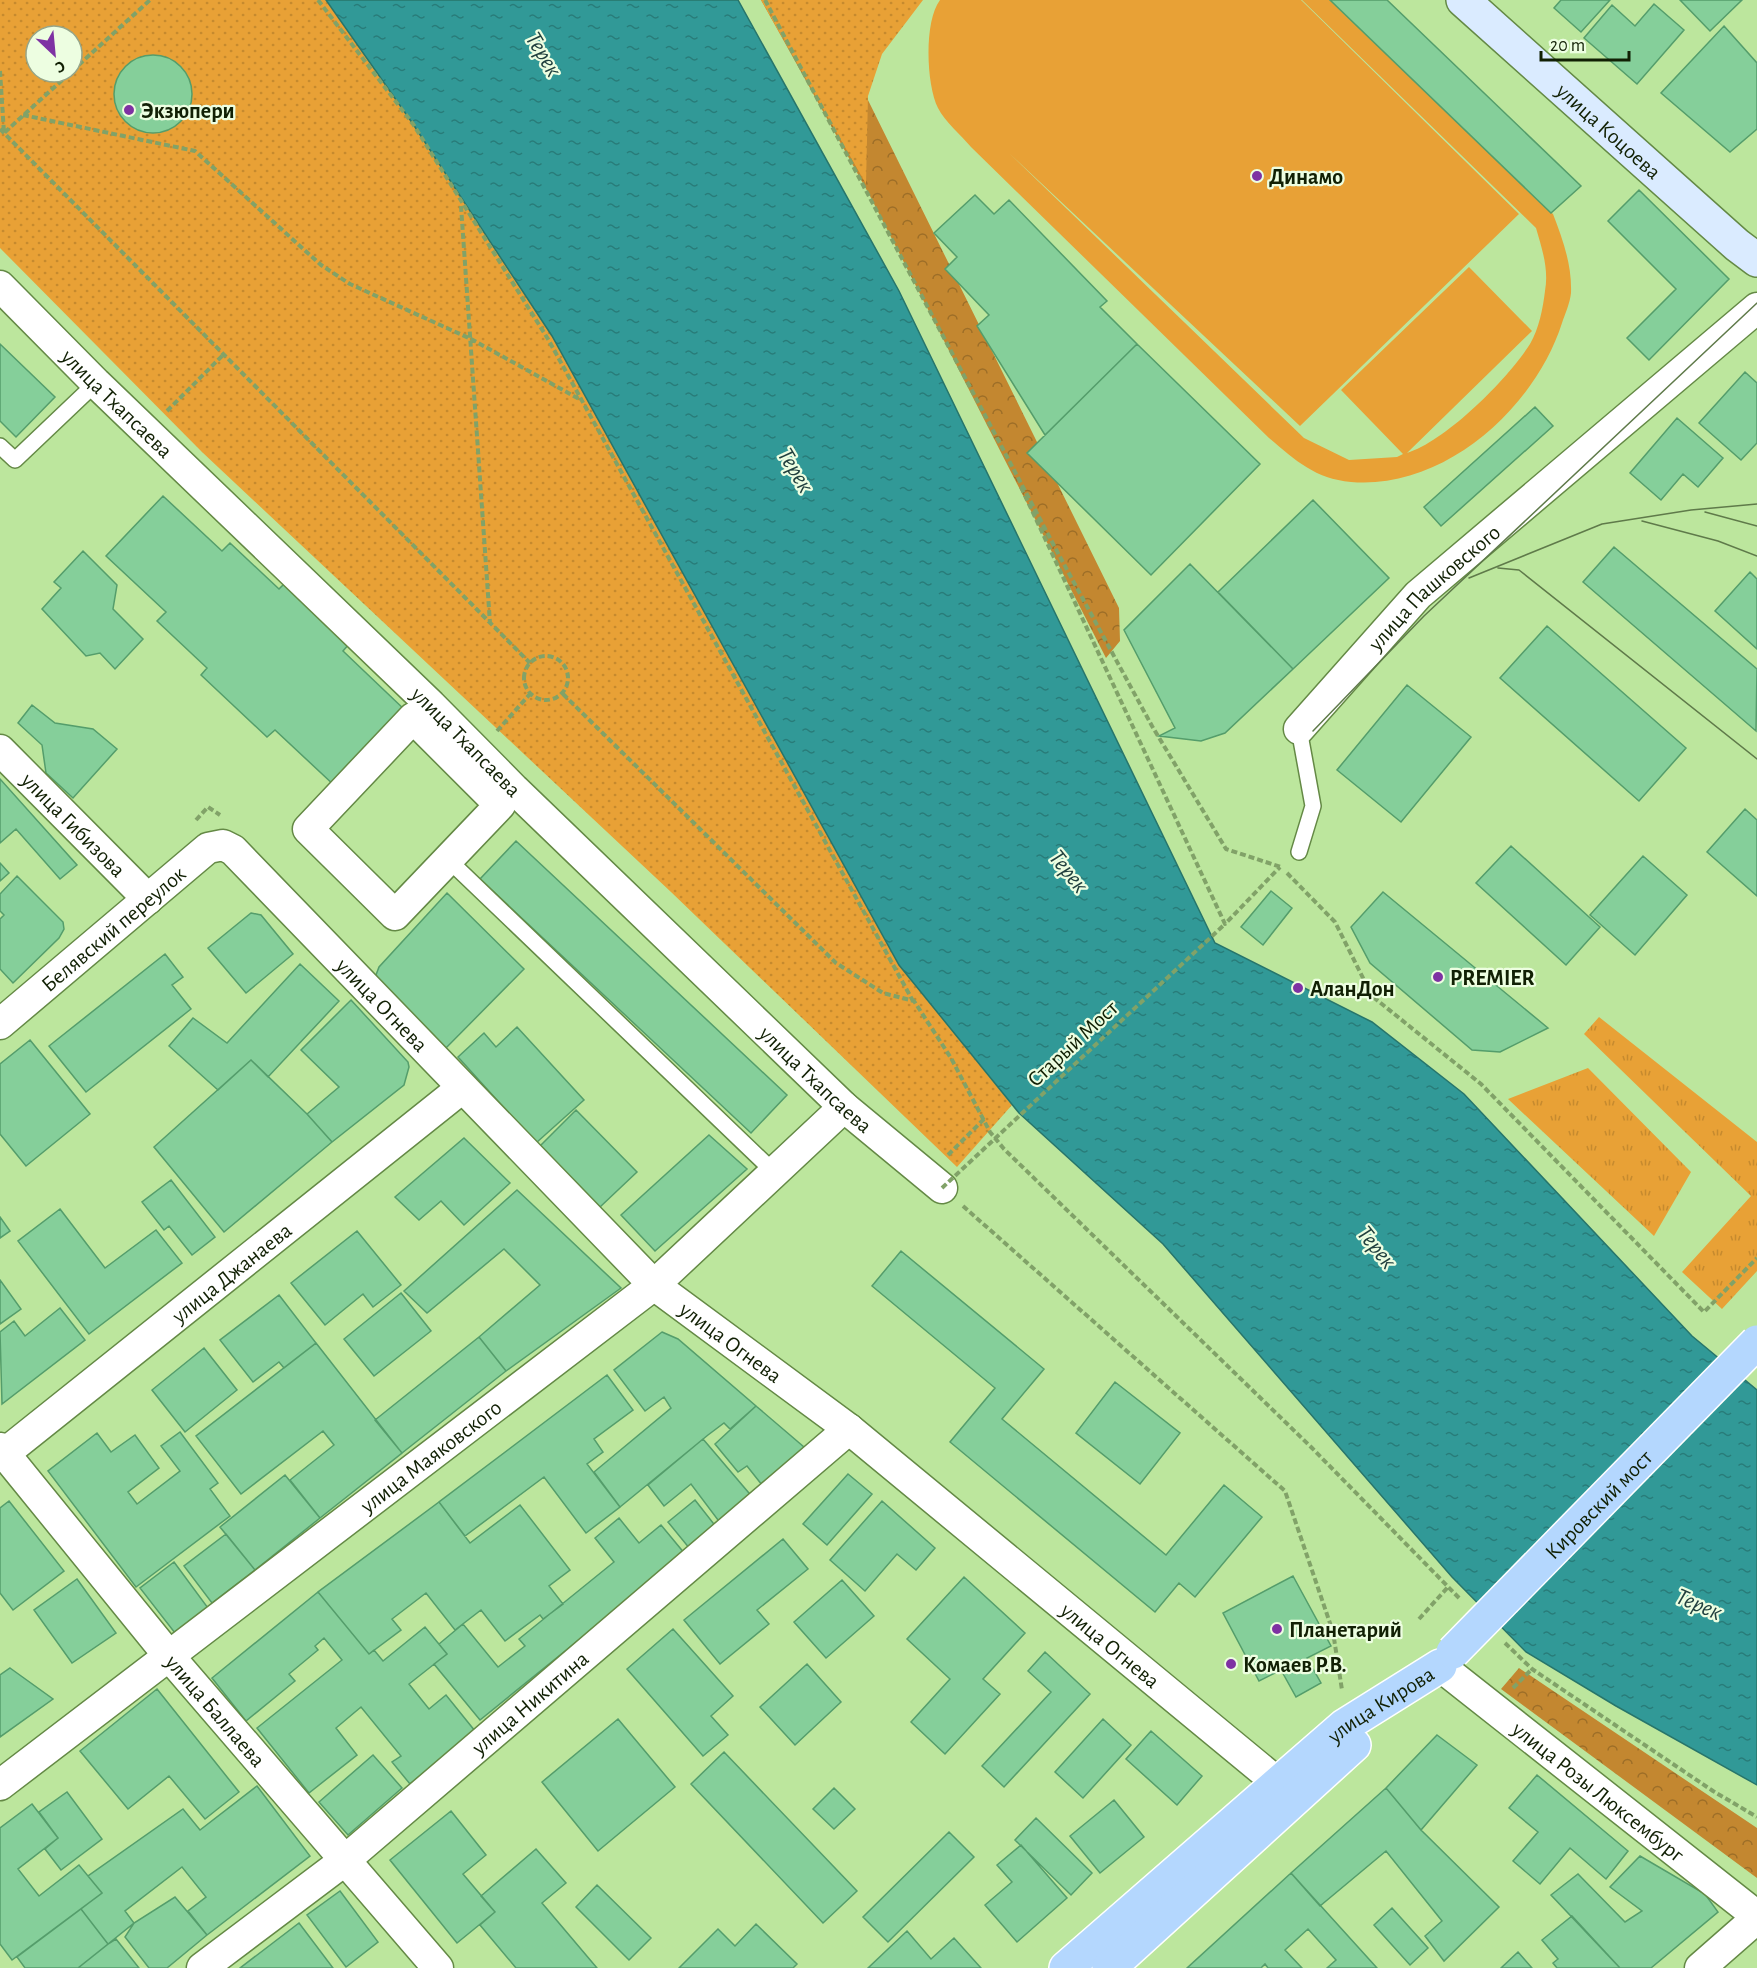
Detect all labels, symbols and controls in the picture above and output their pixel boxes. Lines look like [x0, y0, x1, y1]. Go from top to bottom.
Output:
north arrow [24, 24, 84, 84]
scale bar [1541, 24, 1630, 62]
water label: Терек [521, 28, 566, 81]
text: 20 m [1550, 37, 1585, 55]
text: С [53, 57, 68, 76]
street label: улица Коцоева [1551, 79, 1665, 183]
place label: Экзюпери [141, 100, 235, 122]
marker: Экзюпери [122, 103, 136, 117]
place label: Динамо [1269, 166, 1343, 188]
marker: Динамо [1250, 169, 1264, 183]
street label: улица Тхапсаева [57, 345, 177, 462]
water label: Терек [773, 444, 818, 497]
street label: улица Пашковского [1364, 521, 1504, 656]
street label: улица Тхапсаева [406, 682, 525, 801]
street label: улица Гибизова [17, 768, 129, 882]
water label: Терек [1044, 846, 1093, 898]
street label: Белявский переулок [37, 862, 190, 996]
street label: улица Огнева [331, 954, 432, 1056]
place label: PREMIER [1450, 967, 1535, 989]
marker: PREMIER [1431, 970, 1445, 984]
place label: АланДон [1310, 978, 1395, 1000]
marker: АланДон [1291, 981, 1305, 995]
street label: Старый Мост [1023, 996, 1123, 1091]
street label: улица Тхапсаева [754, 1021, 876, 1137]
street label: улица Джанаева [167, 1219, 296, 1328]
water label: Терек [1352, 1222, 1401, 1274]
street label: улица Огнева [675, 1297, 785, 1387]
street label: улица Маяковского [356, 1396, 506, 1518]
street label: Кировский мост [1541, 1445, 1657, 1564]
water label: Терек [1672, 1585, 1725, 1625]
street label: улица Огнева [1056, 1598, 1164, 1693]
place label: Планетарий [1289, 1619, 1402, 1641]
marker: Планетарий [1270, 1622, 1284, 1636]
street label: улица Никитина [467, 1647, 593, 1759]
street label: улица Баллаева [161, 1650, 269, 1771]
place label: Комаев Р.В. [1243, 1654, 1347, 1676]
marker: Комаев Р.В. [1224, 1657, 1238, 1671]
street label: улица Кирова [1323, 1663, 1438, 1748]
street label: улица Розы Люксембург [1507, 1717, 1688, 1866]

